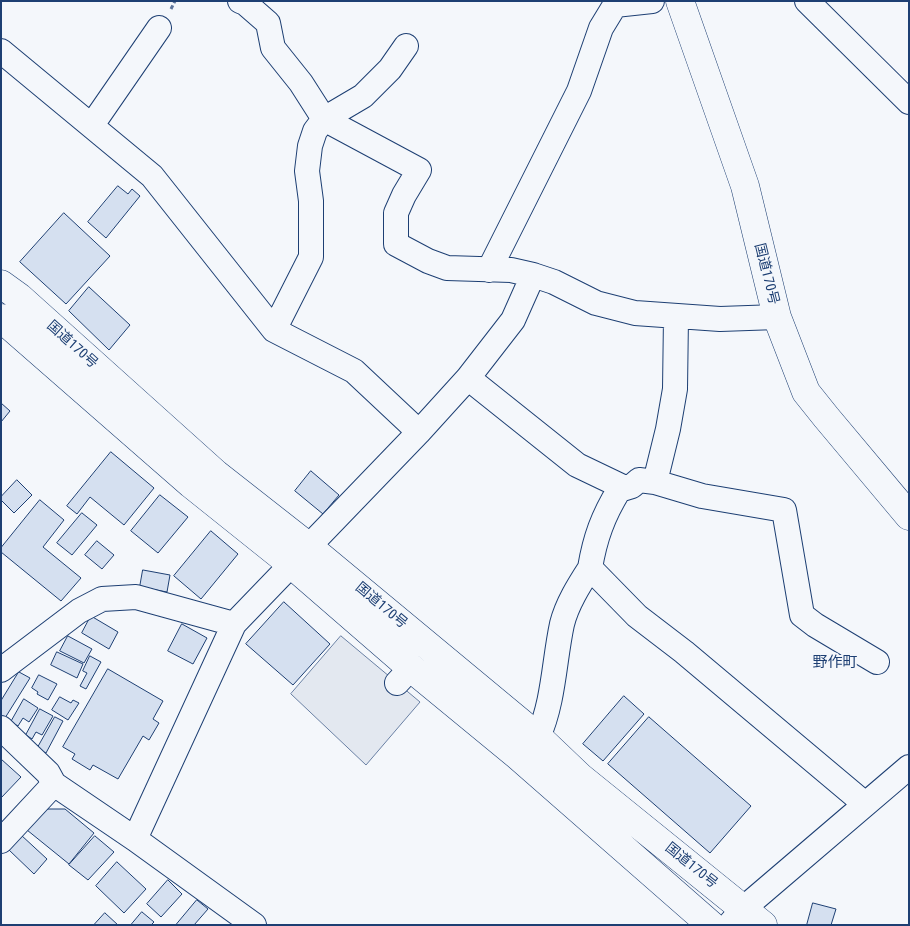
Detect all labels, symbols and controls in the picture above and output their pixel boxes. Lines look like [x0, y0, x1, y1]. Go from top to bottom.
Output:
street label: 国道170号 [750, 242, 782, 306]
street label: 国道170号 [43, 318, 101, 372]
street label: 国道170号 [352, 579, 410, 633]
district label: 野作町 [813, 654, 857, 672]
street label: 国道170号 [661, 840, 721, 892]

